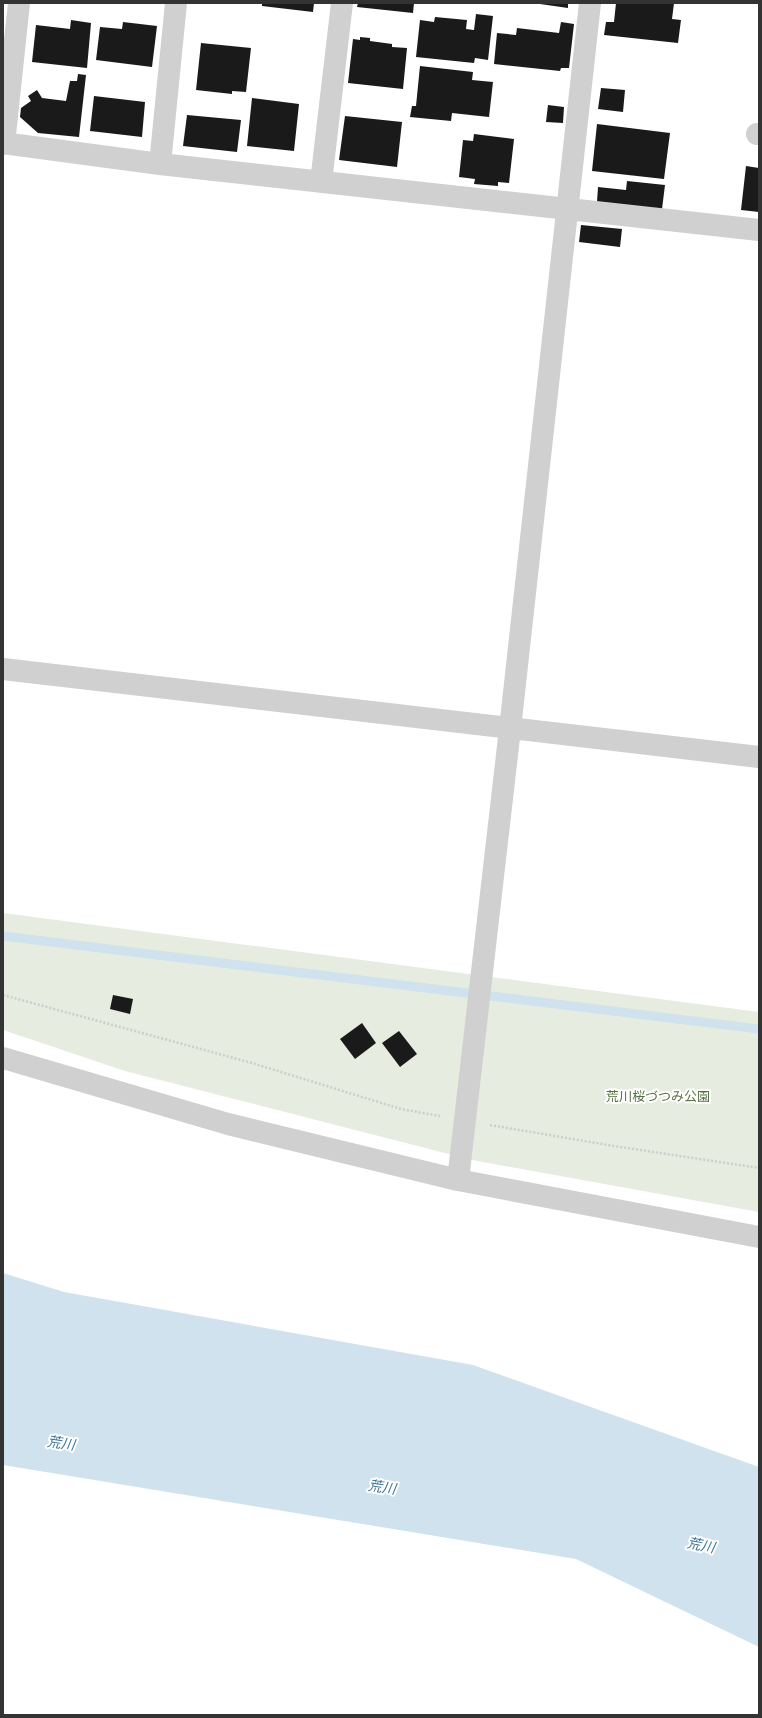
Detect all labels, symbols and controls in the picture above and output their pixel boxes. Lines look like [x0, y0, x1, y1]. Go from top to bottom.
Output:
park label: 荒川桜づつみ公園 [606, 1089, 710, 1104]
water label: 荒川 [46, 1433, 78, 1454]
water label: 荒川 [367, 1477, 399, 1498]
water label: 荒川 [686, 1534, 718, 1557]

